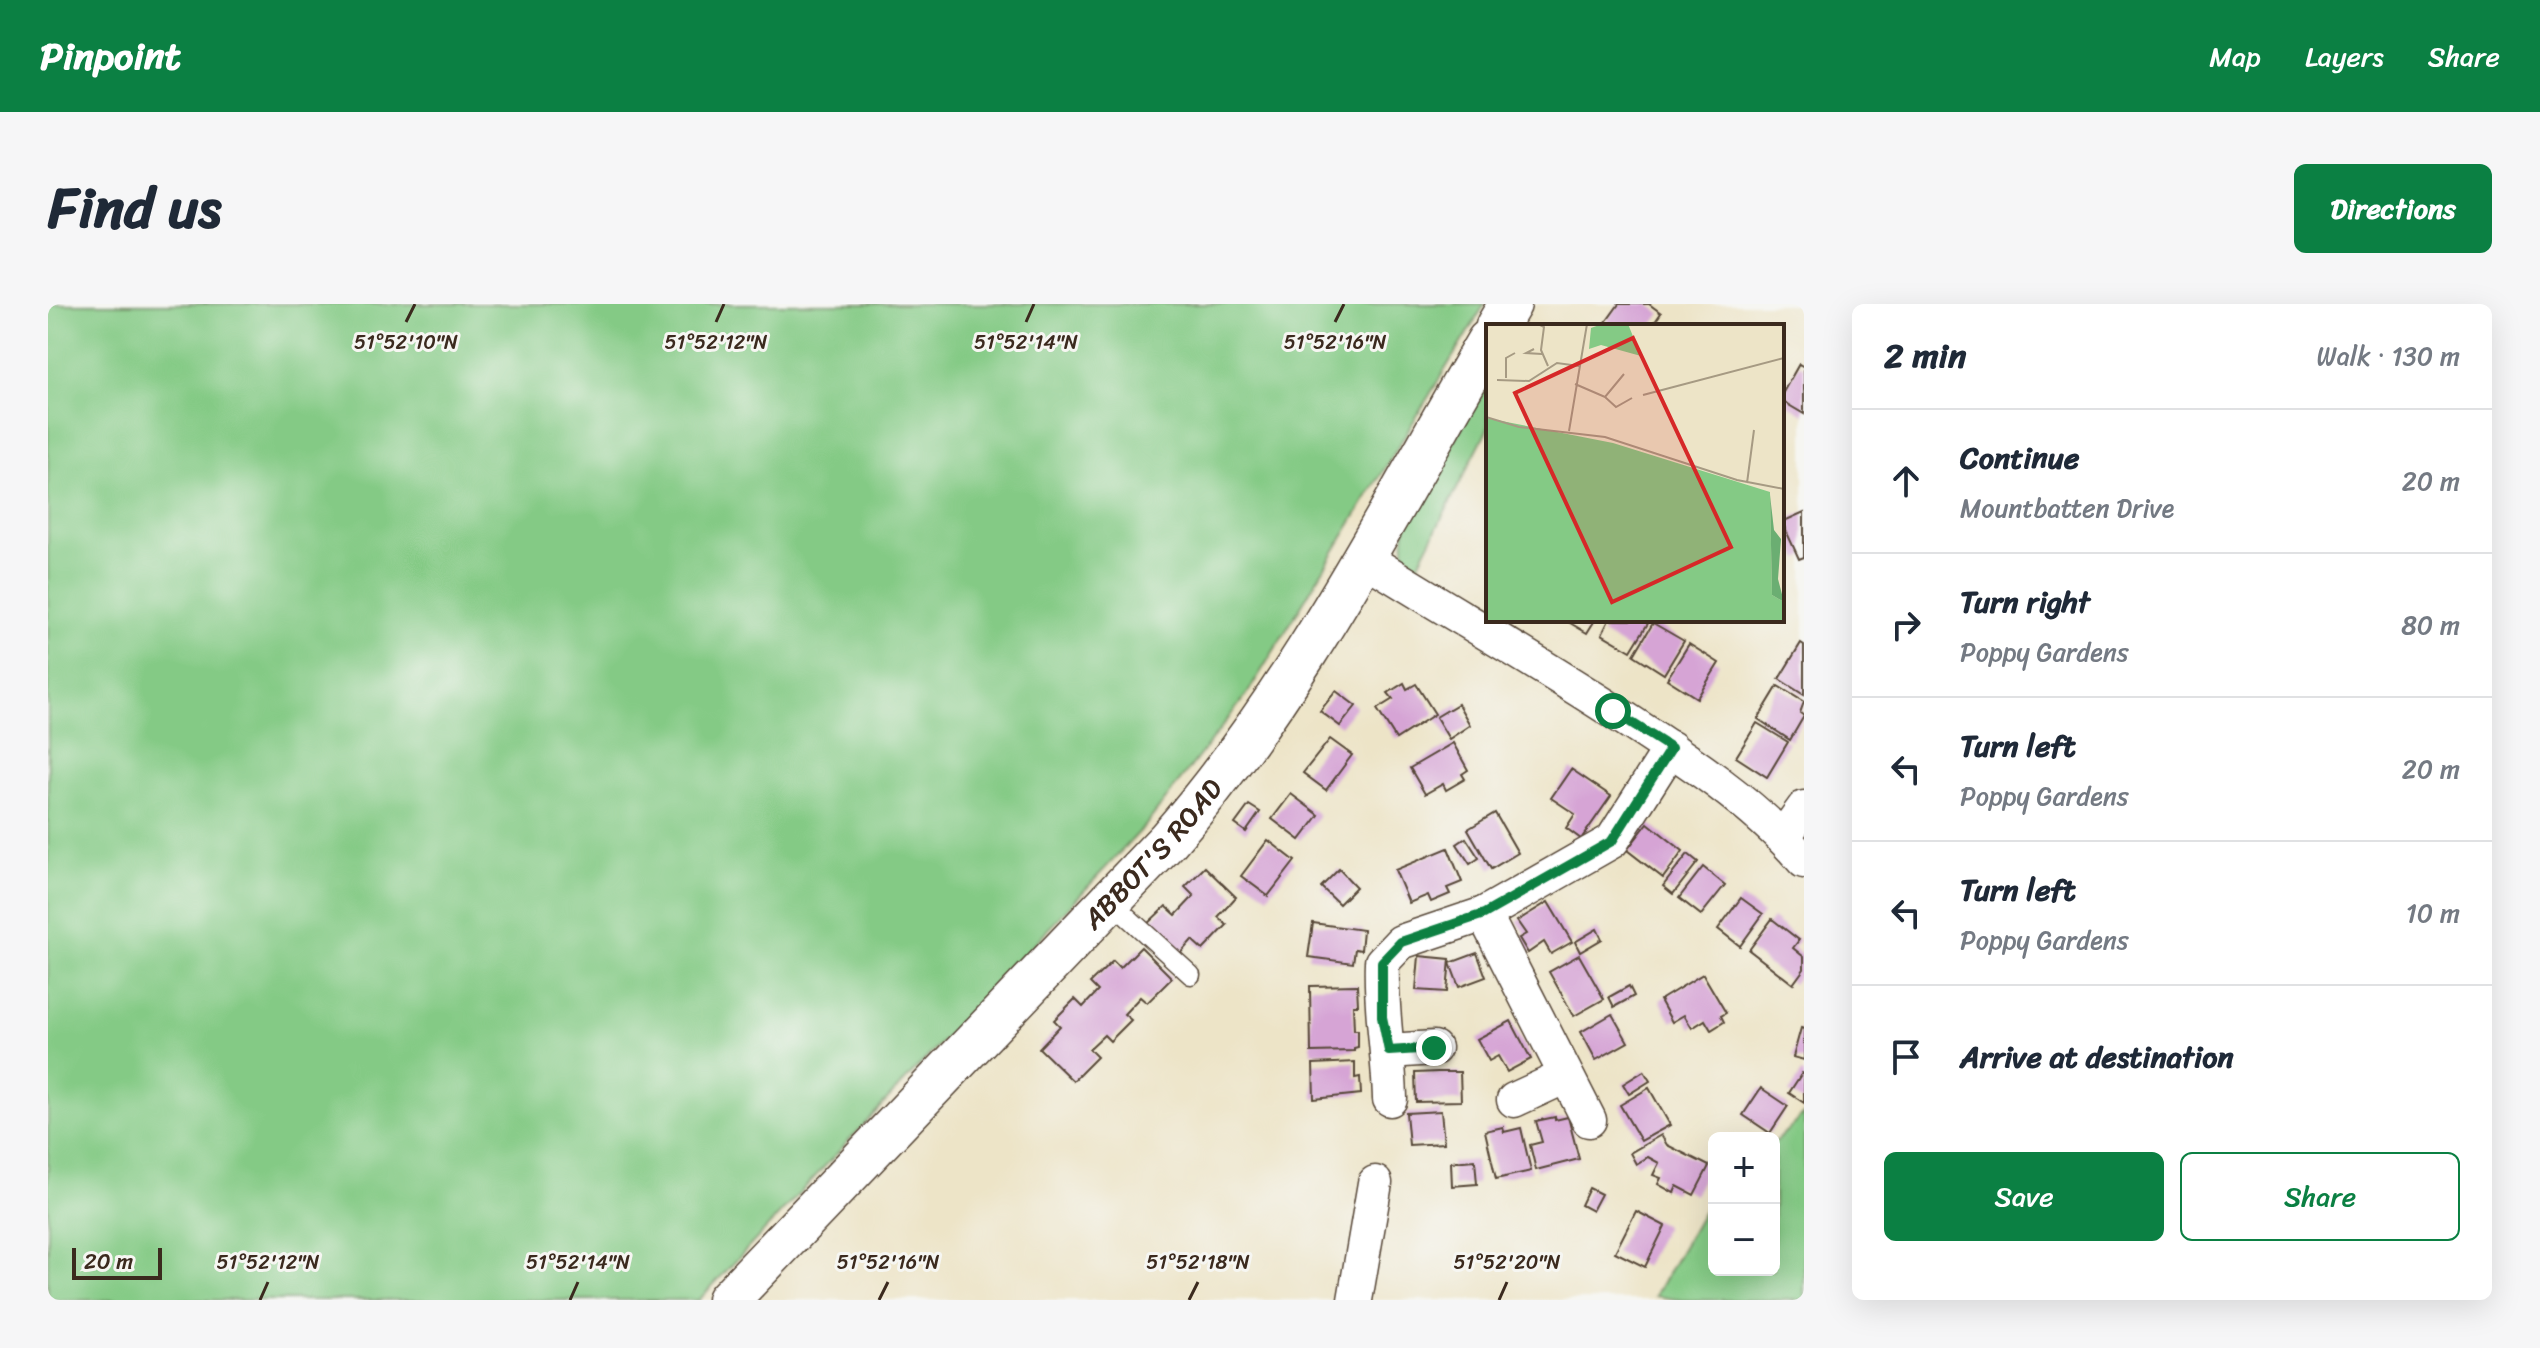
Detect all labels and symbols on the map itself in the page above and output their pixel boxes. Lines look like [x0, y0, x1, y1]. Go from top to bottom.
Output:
inset map [1486, 324, 1784, 622]
text: 51°52'10"N [354, 325, 458, 360]
text: 51°52'12"N [665, 325, 768, 360]
text: 51°52'14"N [974, 325, 1078, 360]
text: 51°52'16"N [1284, 325, 1386, 360]
route start [1595, 693, 1631, 729]
street label: ABBOT'S ROAD [1069, 767, 1236, 942]
route end [1416, 1030, 1452, 1066]
scale bar [72, 1244, 162, 1280]
text: 51°52'12"N [217, 1245, 320, 1280]
text: 51°52'14"N [526, 1245, 630, 1280]
text: 51°52'16"N [837, 1245, 939, 1280]
text: 51°52'18"N [1146, 1245, 1250, 1280]
text: 51°52'20"N [1454, 1245, 1561, 1280]

